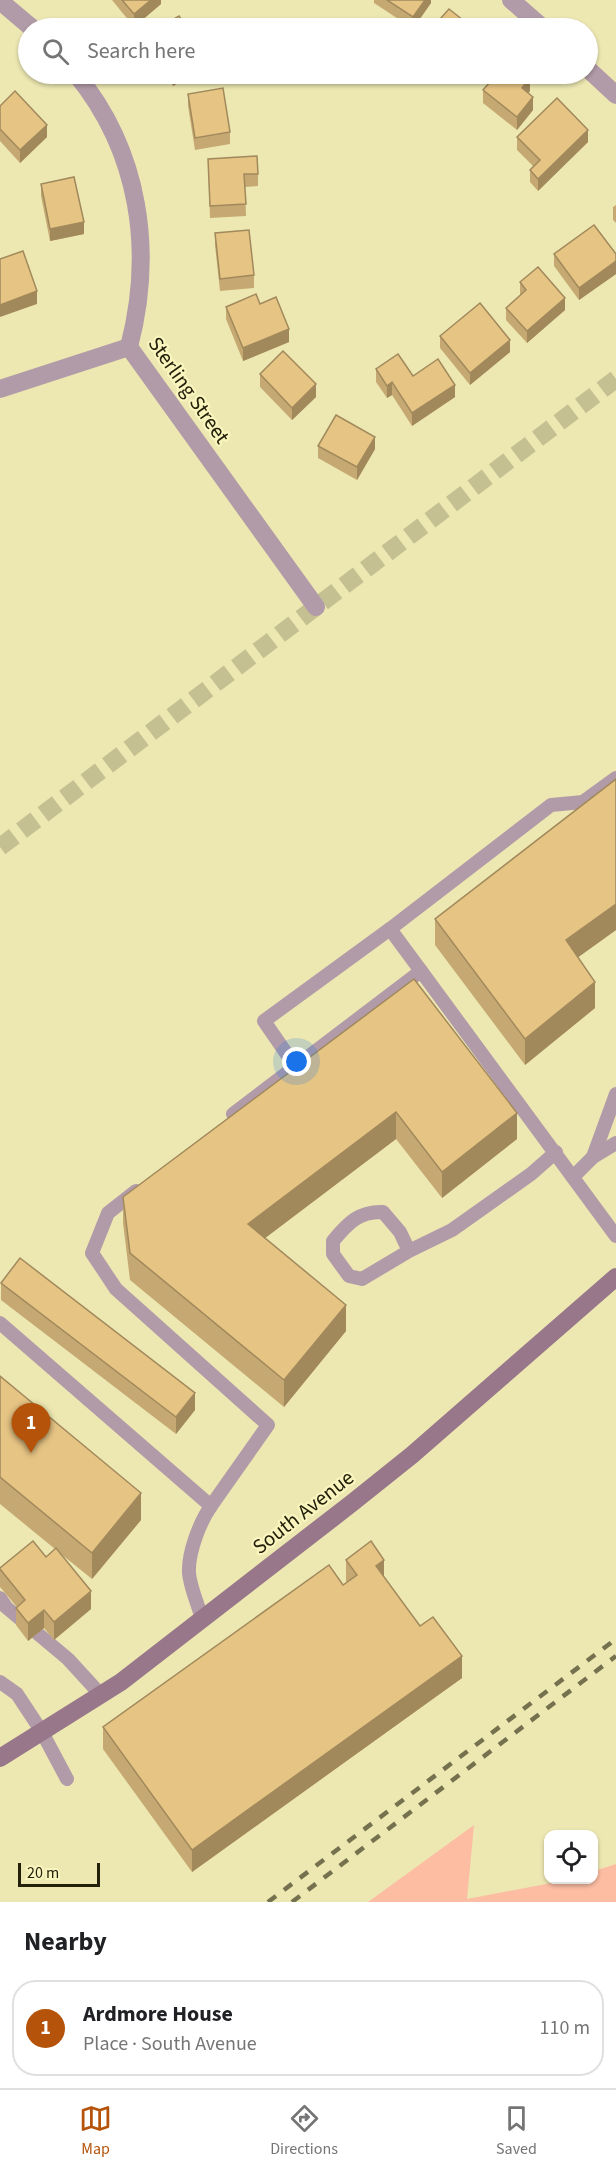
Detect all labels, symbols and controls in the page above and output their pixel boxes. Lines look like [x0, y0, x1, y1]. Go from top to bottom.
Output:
search box [18, 18, 598, 84]
icon: search [39, 35, 72, 68]
text: Search here [87, 35, 195, 67]
street label: Sterling Street [141, 330, 237, 450]
your location [282, 1047, 311, 1076]
pin: 1 [12, 1404, 51, 1453]
street label: South Avenue [246, 1463, 360, 1561]
map controls [544, 1830, 598, 1884]
button: locate [544, 1830, 598, 1884]
scale bar [18, 1860, 100, 1888]
text: 20 m [27, 1862, 59, 1884]
text: Nearby [24, 1923, 107, 1960]
text: Ardmore House [83, 1998, 233, 2030]
text: 1 [40, 2014, 51, 2042]
text: 110 m [540, 2014, 590, 2042]
text: Place · South Avenue [83, 2030, 257, 2058]
tab: Map [79, 2102, 112, 2160]
tab: Directions [270, 2102, 338, 2160]
tab: Saved [496, 2102, 537, 2160]

